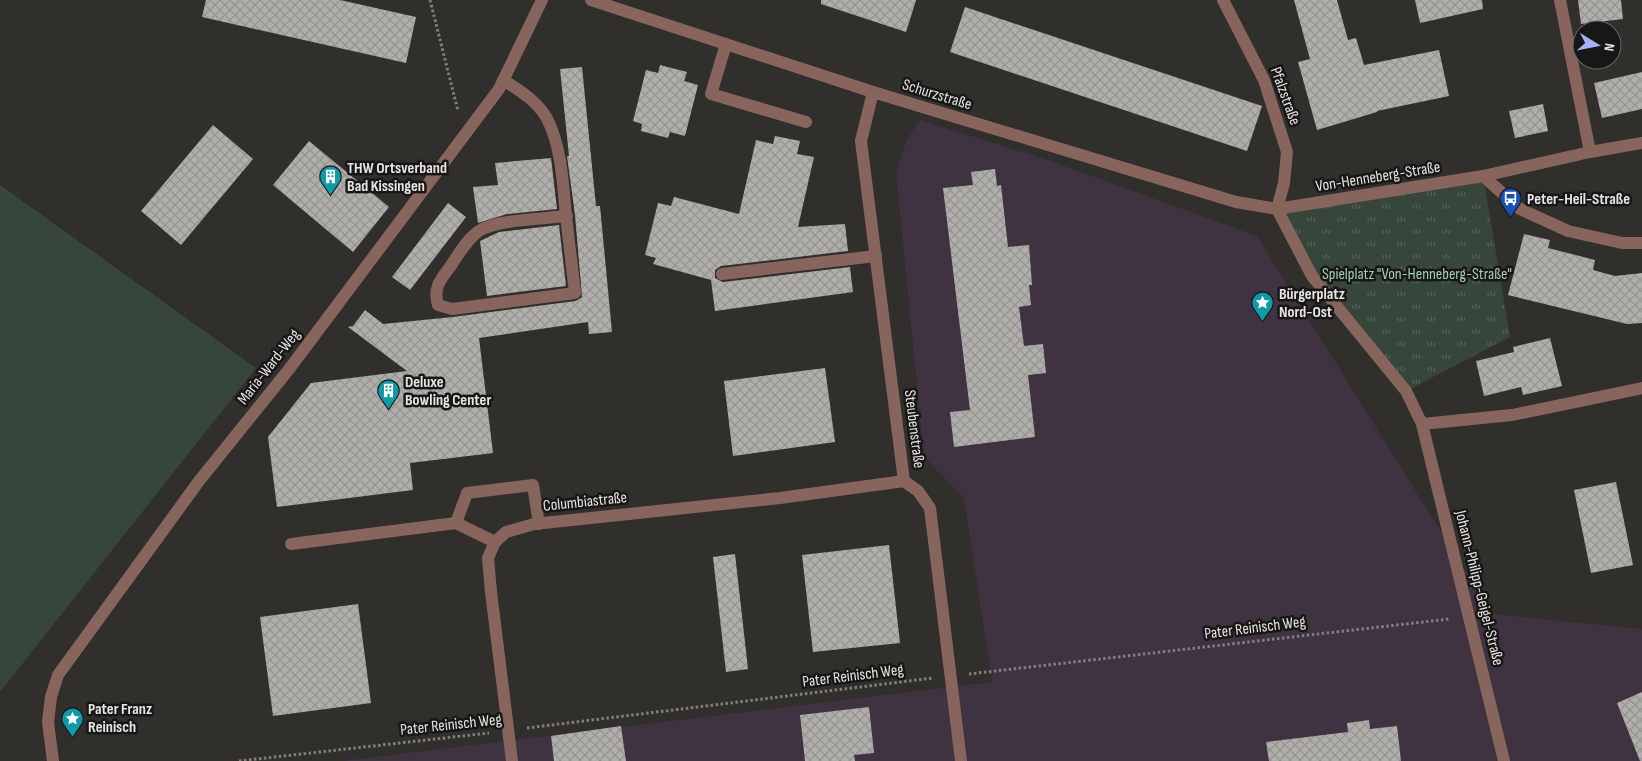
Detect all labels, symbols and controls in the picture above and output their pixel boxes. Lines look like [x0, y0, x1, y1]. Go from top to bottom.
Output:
north arrow [1572, 20, 1622, 70]
text: N [1600, 42, 1618, 52]
street label: Pfalzstraße [1266, 64, 1304, 128]
street label: Schurzstraße [900, 75, 974, 115]
street label: Von-Henneberg-Straße [1314, 158, 1442, 196]
place label: THW Ortsverband Bad Kissingen [347, 159, 447, 196]
building icon: THW Ortsverband Bad Kissingen [319, 165, 343, 196]
bus stop icon: Peter-Heil-Straße [1499, 187, 1523, 218]
place label: Peter-Heil-Straße [1527, 190, 1630, 209]
park label: Spielplatz "Von-Henneberg-Straße" [1322, 265, 1512, 284]
place label: Bürgerplatz Nord-Ost [1279, 285, 1345, 322]
place icon: Bürgerplatz Nord-Ost [1251, 291, 1275, 322]
street label: Maria-Ward-Weg [234, 326, 304, 408]
place label: Deluxe Bowling Center [405, 373, 491, 410]
building icon: Deluxe Bowling Center [377, 379, 401, 410]
street label: Steubenstraße [900, 389, 928, 469]
street label: Columbiastraße [542, 488, 628, 516]
street label: Johann-Philipp-Geigel-Straße [1450, 508, 1507, 667]
street label: Pater Reinisch Weg [1203, 612, 1307, 644]
street label: Pater Reinisch Weg [801, 660, 905, 692]
place label: Pater Franz Reinisch [88, 700, 152, 737]
place icon: Pater Franz Reinisch [60, 706, 84, 737]
street label: Pater Reinisch Weg [399, 710, 503, 740]

